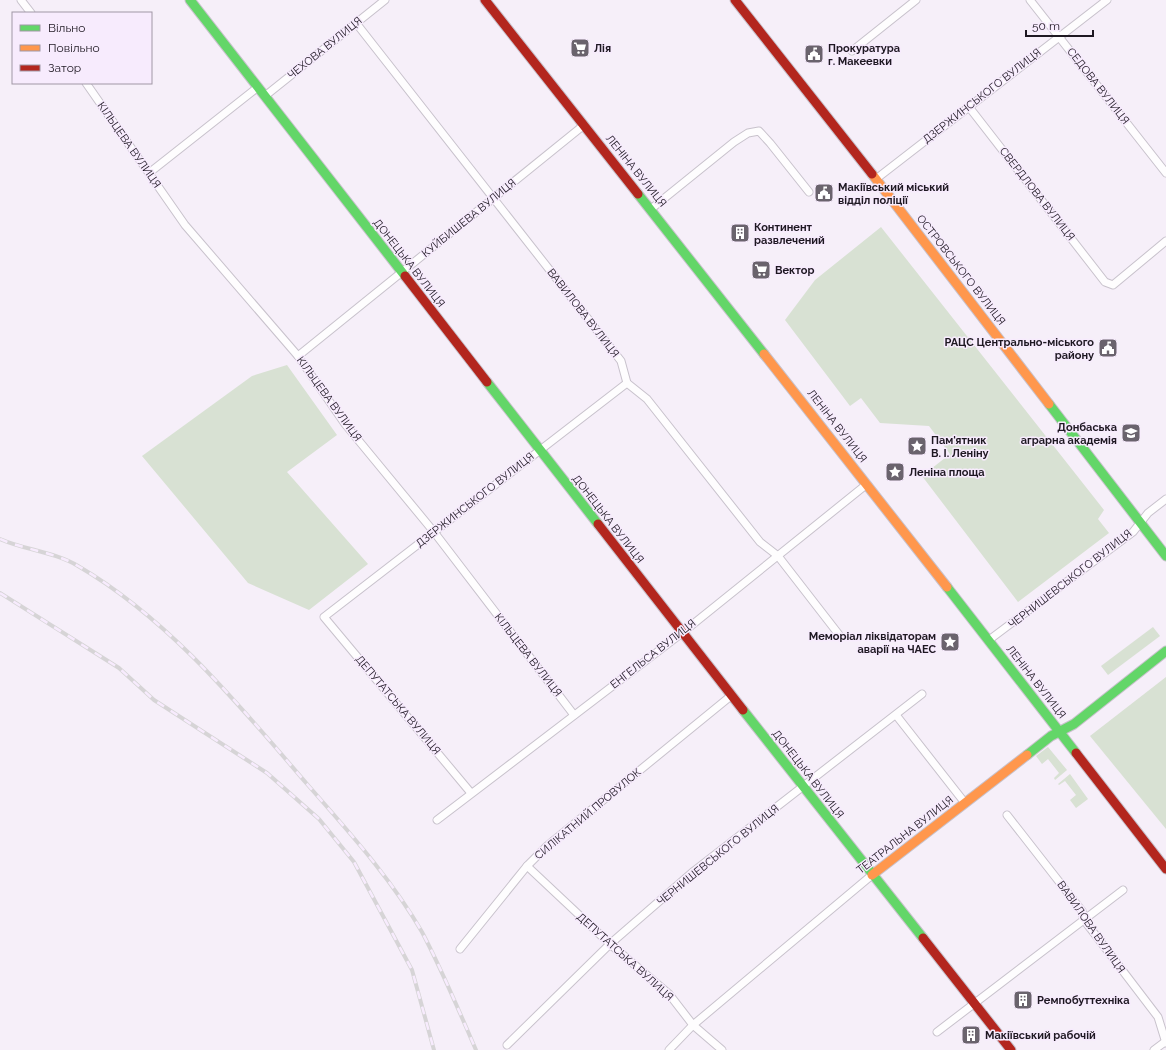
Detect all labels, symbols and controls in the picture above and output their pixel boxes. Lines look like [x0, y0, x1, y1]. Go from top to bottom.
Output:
legend [12, 12, 152, 84]
scale bar [1026, 12, 1093, 38]
street label: ЧЕХОВА ВУЛИЦЯ [285, 14, 365, 82]
text: 50 m [1032, 19, 1060, 33]
text: Вільно [48, 21, 85, 35]
supermarket icon: Лія [569, 37, 591, 59]
text: Повільно [48, 41, 100, 55]
place label: Лія [594, 42, 611, 55]
place label: Прокуратура г. Макеевки [828, 42, 900, 68]
public building icon: Прокуратура г. Макеевки [803, 43, 825, 65]
street label: СЕДОВА ВУЛИЦЯ [1064, 45, 1132, 127]
street label: ДЗЕРЖИНСЬКОГО ВУЛИЦЯ [920, 46, 1044, 146]
text: Затор [48, 61, 81, 75]
street label: КІЛЬЦЕВА ВУЛИЦЯ [94, 100, 164, 190]
street label: ЛЕНІНА ВУЛИЦЯ [603, 132, 669, 210]
street label: СВЕРДЛОВА ВУЛИЦЯ [997, 145, 1077, 243]
street label: КУЙБИШЕВА ВУЛИЦЯ [419, 176, 519, 260]
place label: Макіївський міський відділ поліції [838, 181, 949, 207]
public building icon: Макіївський міський відділ поліції [813, 182, 835, 204]
street label: ОСТРОВСЬКОГО ВУЛИЦЯ [914, 212, 1008, 328]
street label: ДОНЕЦЬКА ВУЛИЦЯ [370, 216, 448, 310]
place label: Континент развлечений [754, 221, 825, 247]
building icon: Континент развлечений [729, 222, 751, 244]
supermarket icon: Вектор [750, 259, 772, 281]
place label: Вектор [775, 264, 814, 277]
street label: ВАВИЛОВА ВУЛИЦЯ [544, 266, 622, 360]
place label: РАЦС Центрально-міського району [944, 336, 1094, 362]
public building icon: РАЦС Центрально-міського району [1097, 337, 1119, 359]
street label: КІЛЬЦЕВА ВУЛИЦЯ [294, 354, 364, 444]
street label: ЛЕНІНА ВУЛИЦЯ [804, 387, 870, 465]
place label: Донбаська аграрна академія [1021, 421, 1117, 447]
school or university icon: Донбаська аграрна академія [1120, 422, 1142, 444]
place label: Пам'ятник В. І. Леніну [931, 434, 989, 460]
place icon: Пам'ятник В. І. Леніну [906, 435, 928, 457]
street label: ДЗЕРЖИНСЬКОГО ВУЛИЦЯ [413, 450, 537, 550]
place icon: Леніна площа [884, 461, 906, 483]
place label: Леніна площа [909, 466, 985, 479]
street label: ДОНЕЦЬКА ВУЛИЦЯ [569, 472, 647, 566]
street label: ЧЕРНИШЕВСЬКОГО ВУЛИЦЯ [1006, 527, 1134, 631]
street label: КІЛЬЦЕВА ВУЛИЦЯ [492, 611, 564, 699]
street label: ЕНГЕЛЬСА ВУЛИЦЯ [608, 617, 698, 691]
place label: Меморіал ліквідаторам аварії на ЧАЕС [809, 630, 936, 656]
place icon: Меморіал ліквідаторам аварії на ЧАЕС [939, 631, 961, 653]
street label: ЛЕНІНА ВУЛИЦЯ [1003, 643, 1069, 721]
street label: ДЕПУТАТСЬКА ВУЛИЦЯ [353, 653, 443, 757]
street label: ДОНЕЦЬКА ВУЛИЦЯ [769, 727, 847, 821]
street label: СИЛІКАТНИЙ ПРОВУЛОК [532, 766, 644, 862]
street label: ТЕАТРАЛЬНА ВУЛИЦЯ [854, 793, 956, 877]
street label: ЧЕРНИШЕВСЬКОГО ВУЛИЦЯ [654, 802, 782, 908]
street label: ВАВИЛОВА ВУЛИЦЯ [1054, 879, 1128, 975]
street label: ДЕПУТАТСЬКА ВУЛИЦЯ [574, 910, 676, 1004]
building icon: Ремпобуттехніка [1012, 989, 1034, 1011]
place label: Ремпобуттехніка [1037, 994, 1130, 1007]
building icon: Макіївський рабочій [960, 1024, 982, 1046]
place label: Макіївський рабочій [985, 1029, 1096, 1042]

